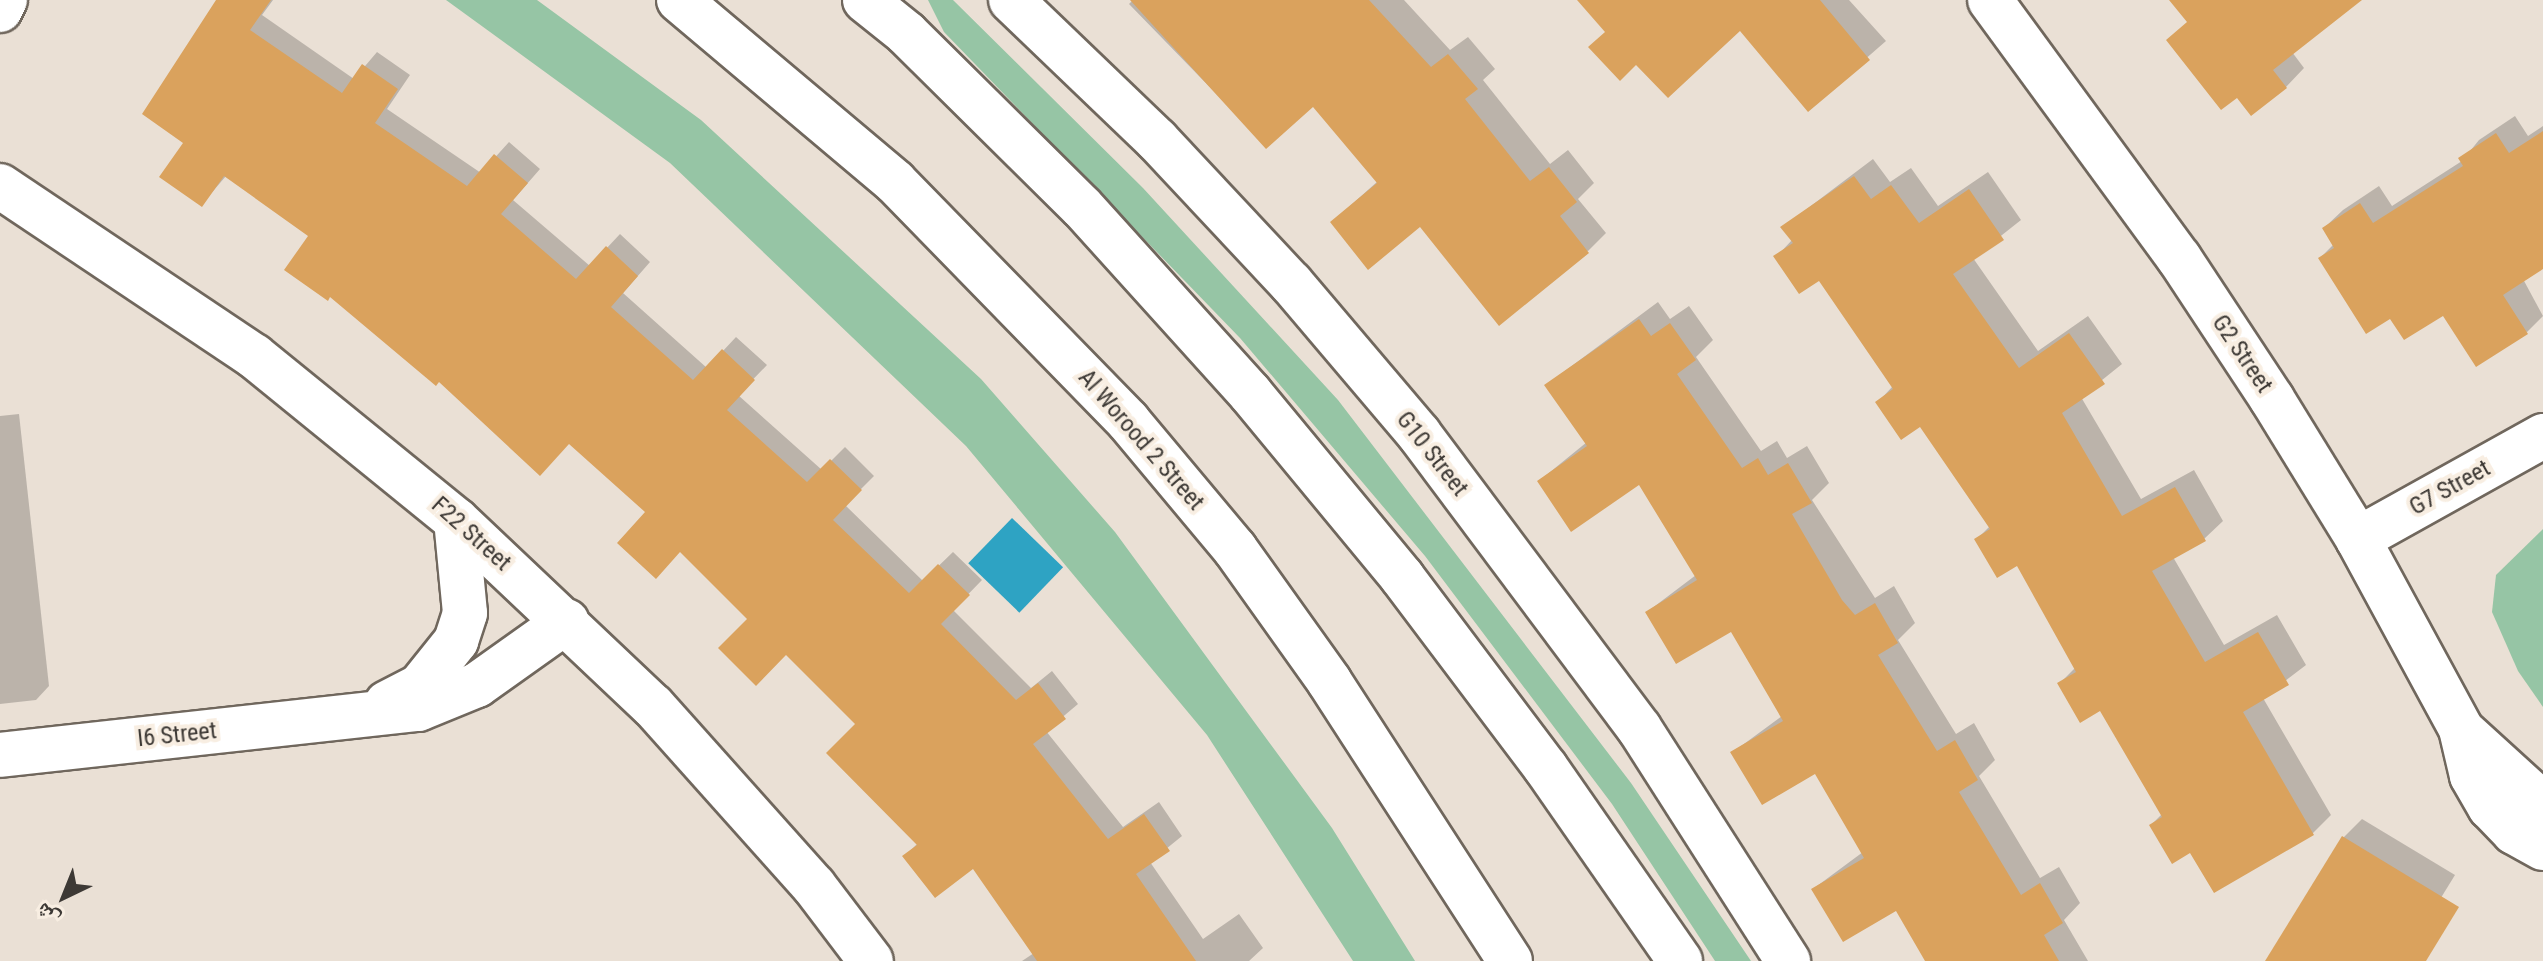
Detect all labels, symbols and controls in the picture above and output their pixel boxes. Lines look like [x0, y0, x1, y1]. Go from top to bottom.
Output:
street label: G2 Street [2206, 310, 2278, 398]
street label: Al Worood 2 Street [1072, 364, 1210, 516]
street label: G10 Street [1390, 406, 1474, 502]
street label: G7 Street [2405, 454, 2495, 522]
street label: F22 Street [425, 491, 517, 577]
street label: I6 Street [136, 717, 218, 753]
north arrow [24, 857, 104, 937]
text: ش [30, 898, 64, 932]

